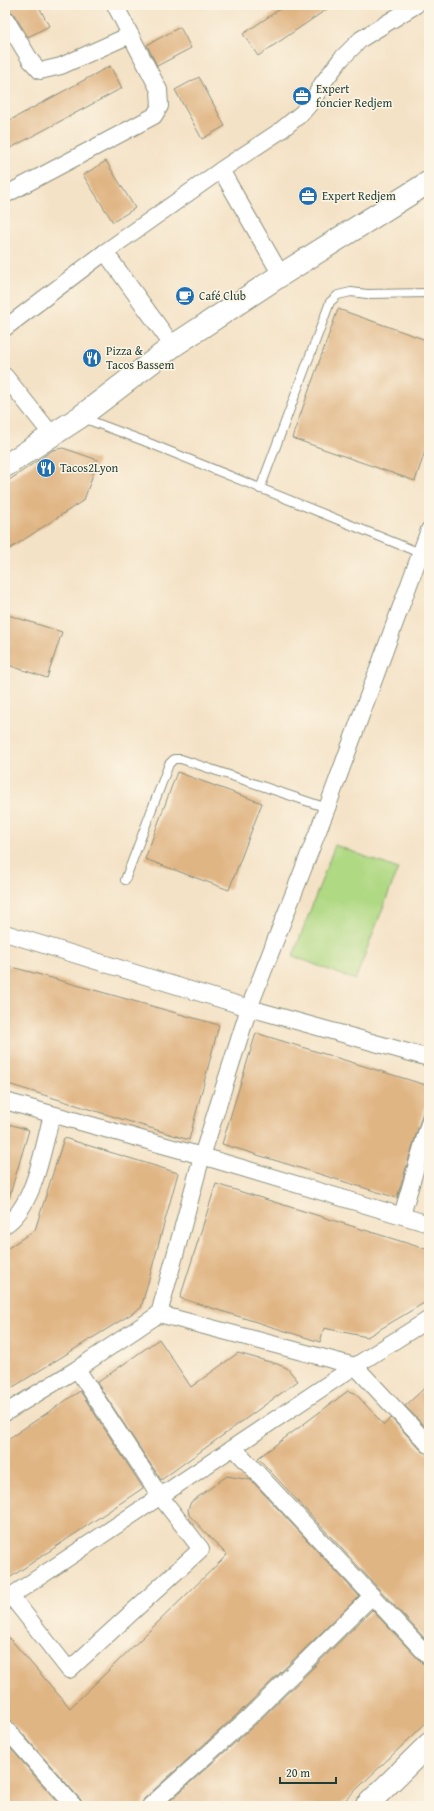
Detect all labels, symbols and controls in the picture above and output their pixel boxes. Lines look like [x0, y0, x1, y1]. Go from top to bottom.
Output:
place label: Expert foncier Redjem [316, 80, 392, 111]
office icon: Expert foncier Redjem [291, 85, 313, 107]
office icon: Expert Redjem [297, 185, 319, 207]
place label: Expert Redjem [322, 187, 396, 204]
cafe icon: Café Club [174, 285, 196, 307]
place label: Café Club [199, 287, 246, 304]
place label: Pizza & Tacos Bassem [106, 342, 174, 373]
restaurant icon: Pizza & Tacos Bassem [81, 347, 103, 369]
restaurant icon: Tacos2Lyon [35, 457, 57, 479]
place label: Tacos2Lyon [60, 459, 119, 476]
scale bar [280, 1759, 336, 1785]
text: 20 m [286, 1764, 310, 1781]

